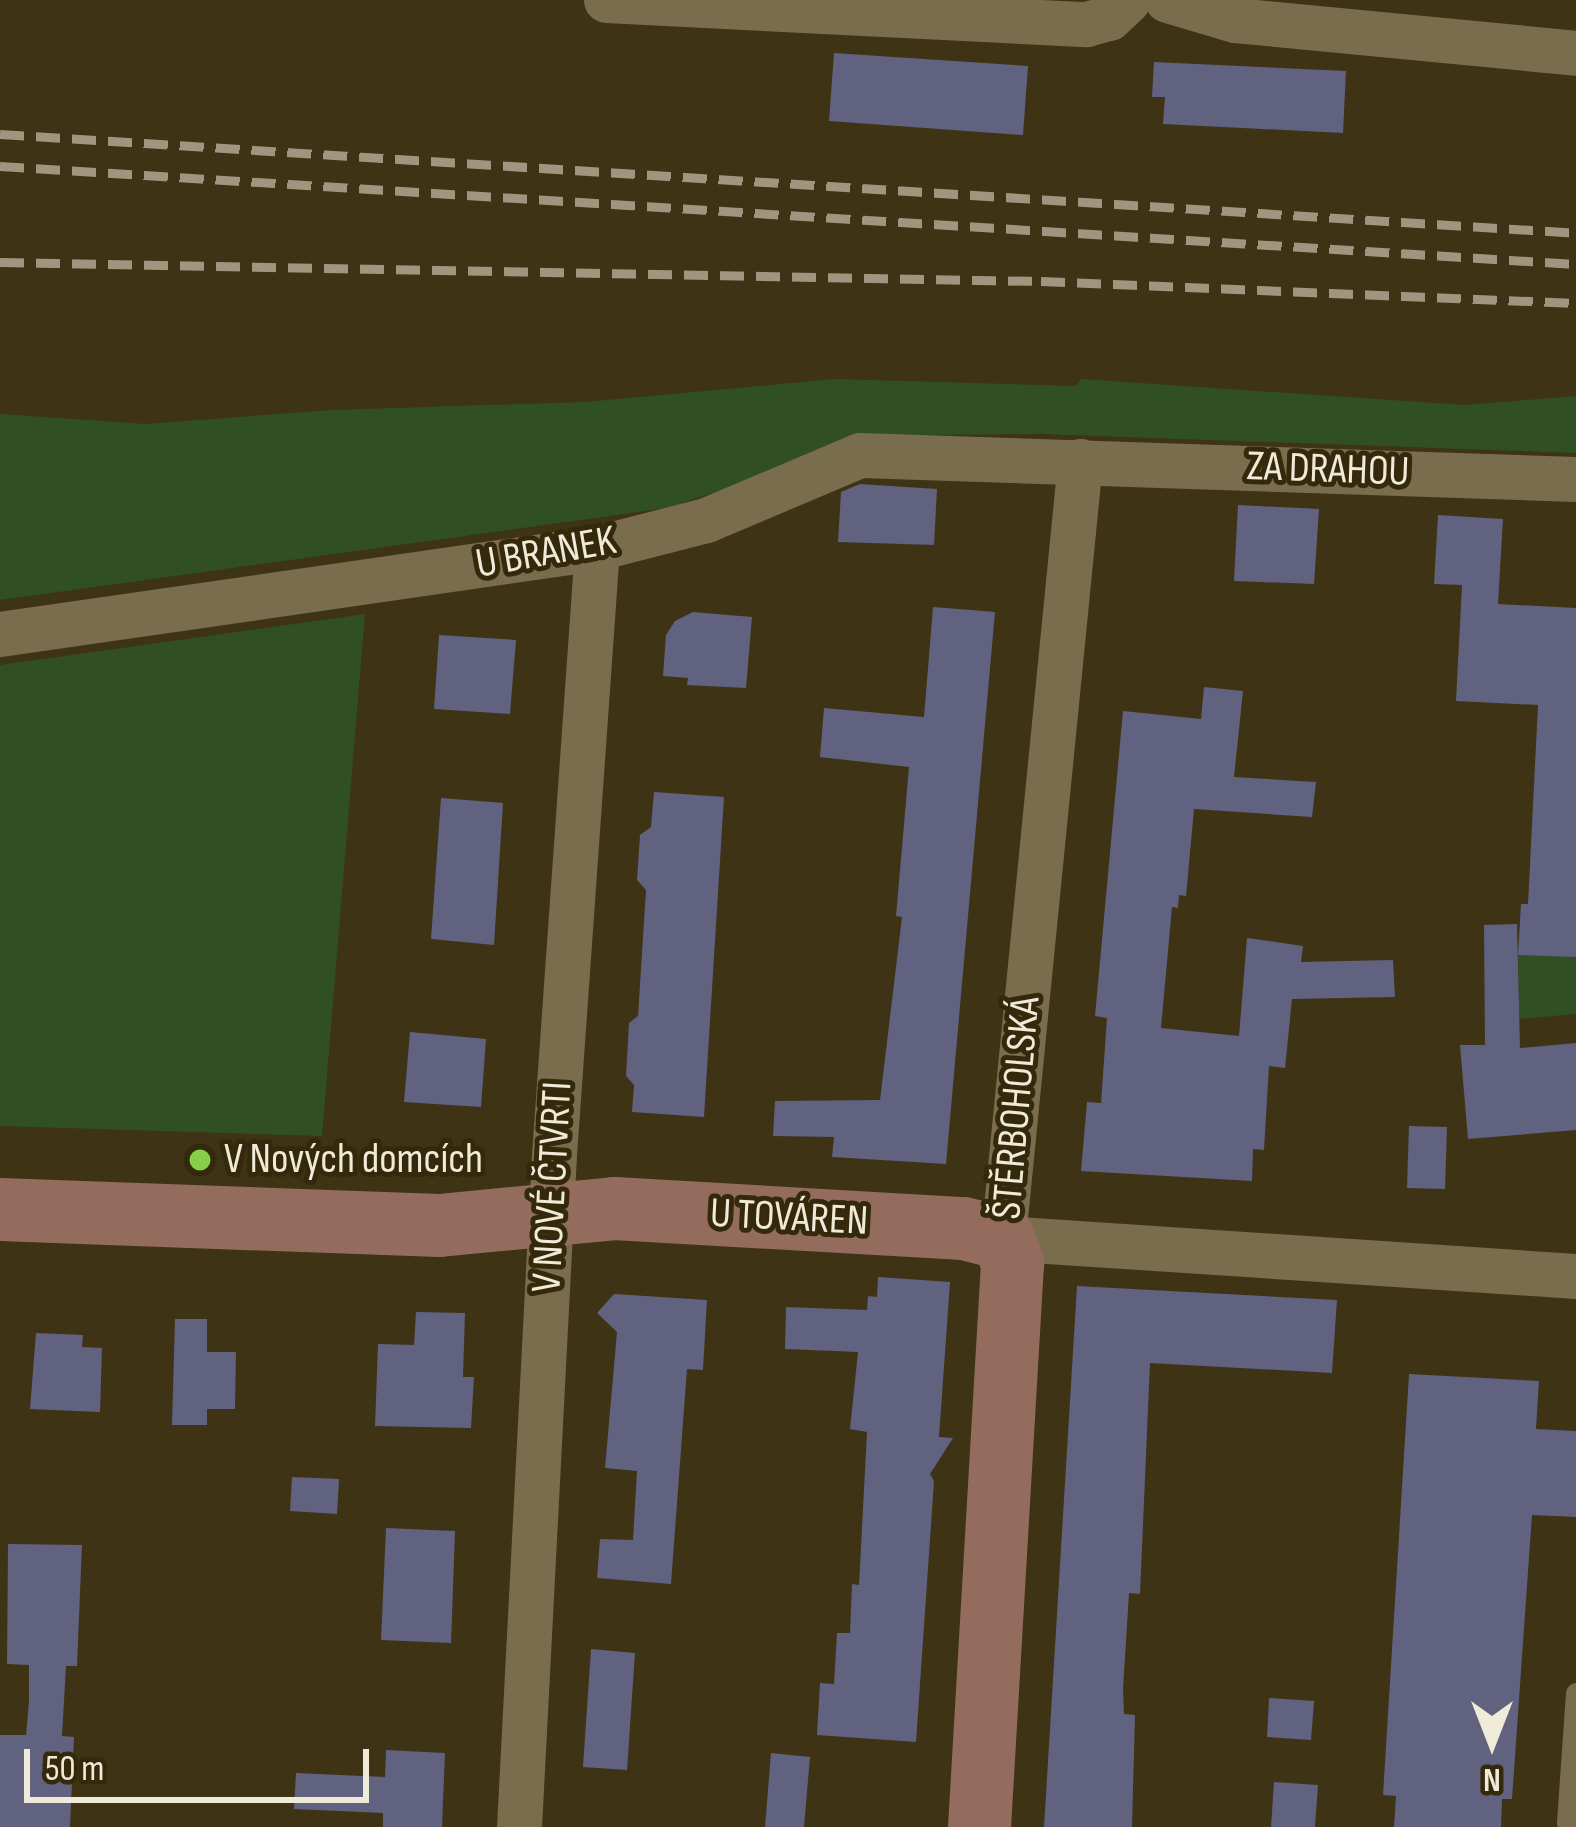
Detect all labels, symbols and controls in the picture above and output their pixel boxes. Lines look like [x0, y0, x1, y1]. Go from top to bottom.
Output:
street label: ZA DRAHOU [1246, 442, 1410, 498]
street label: U BRANEK [472, 516, 620, 590]
street label: ŠTĚRBOHOLSKÁ [982, 995, 1052, 1221]
street label: V NOVÉ ČTVRTI [522, 1080, 584, 1294]
place label: V Nových domcích [224, 1135, 483, 1185]
marker: V Nových domcích [187, 1147, 213, 1173]
street label: U TOVÁREN [709, 1189, 869, 1247]
north arrow [1432, 1683, 1552, 1803]
scale bar [30, 1725, 375, 1799]
text: 50 m [45, 1748, 104, 1791]
text: N [1483, 1759, 1501, 1799]

